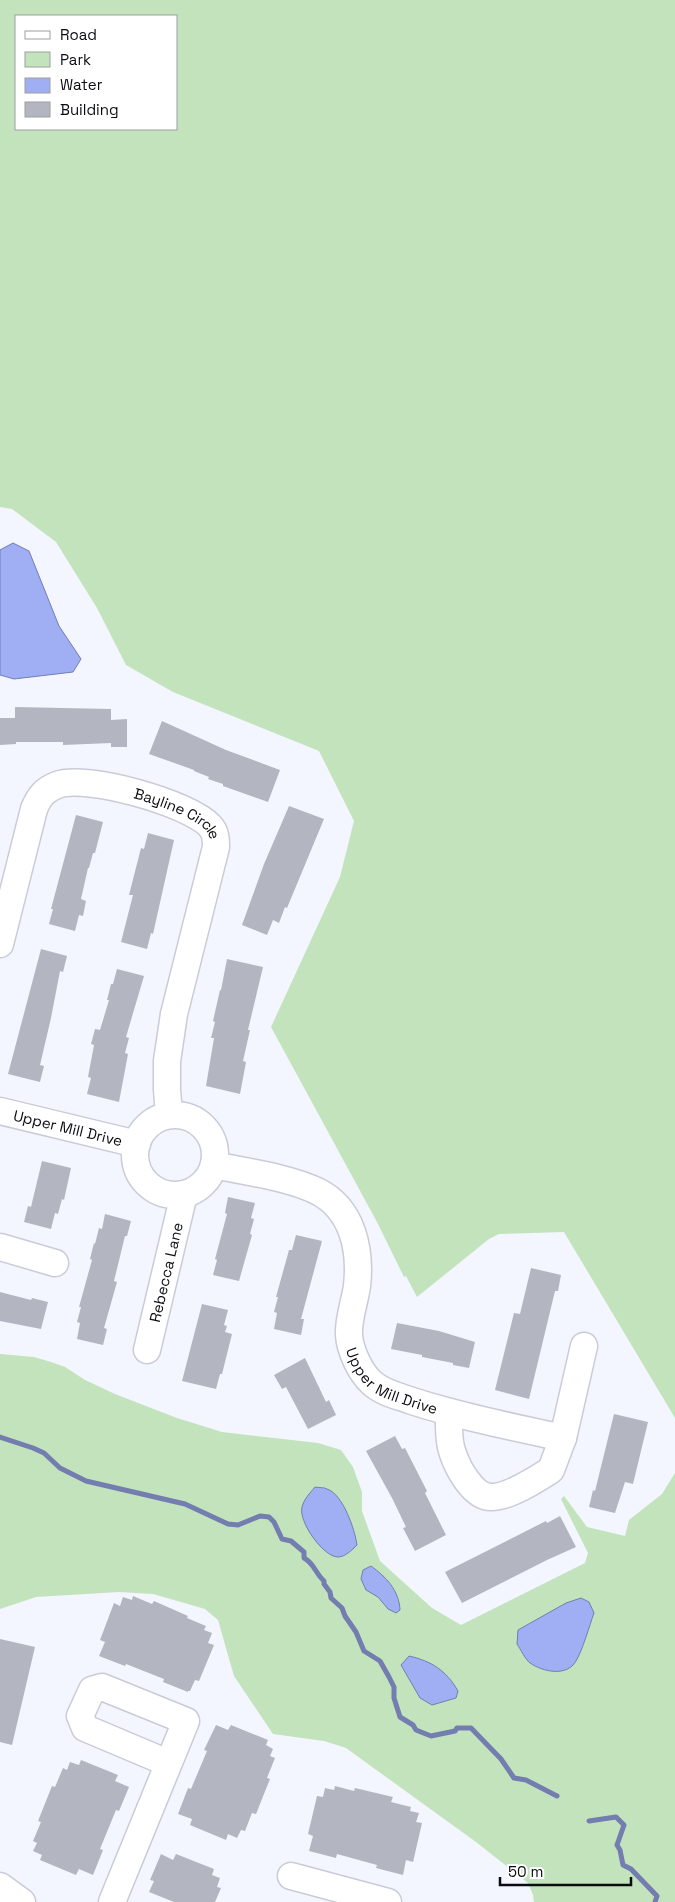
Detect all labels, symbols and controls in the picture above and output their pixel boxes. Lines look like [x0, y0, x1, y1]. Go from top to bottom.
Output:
legend [15, 15, 178, 130]
text: Road [60, 25, 97, 44]
text: Park [60, 50, 91, 69]
text: Water [60, 75, 103, 94]
text: Building [60, 100, 119, 119]
street label: Bayline Circle [132, 783, 225, 841]
street label: Upper Mill Drive [12, 1105, 125, 1150]
street label: Rebecca Lane [144, 1220, 187, 1324]
street label: Upper Mill Drive [342, 1345, 440, 1418]
scale bar [500, 1854, 631, 1886]
text: 50 m [508, 1862, 543, 1881]

